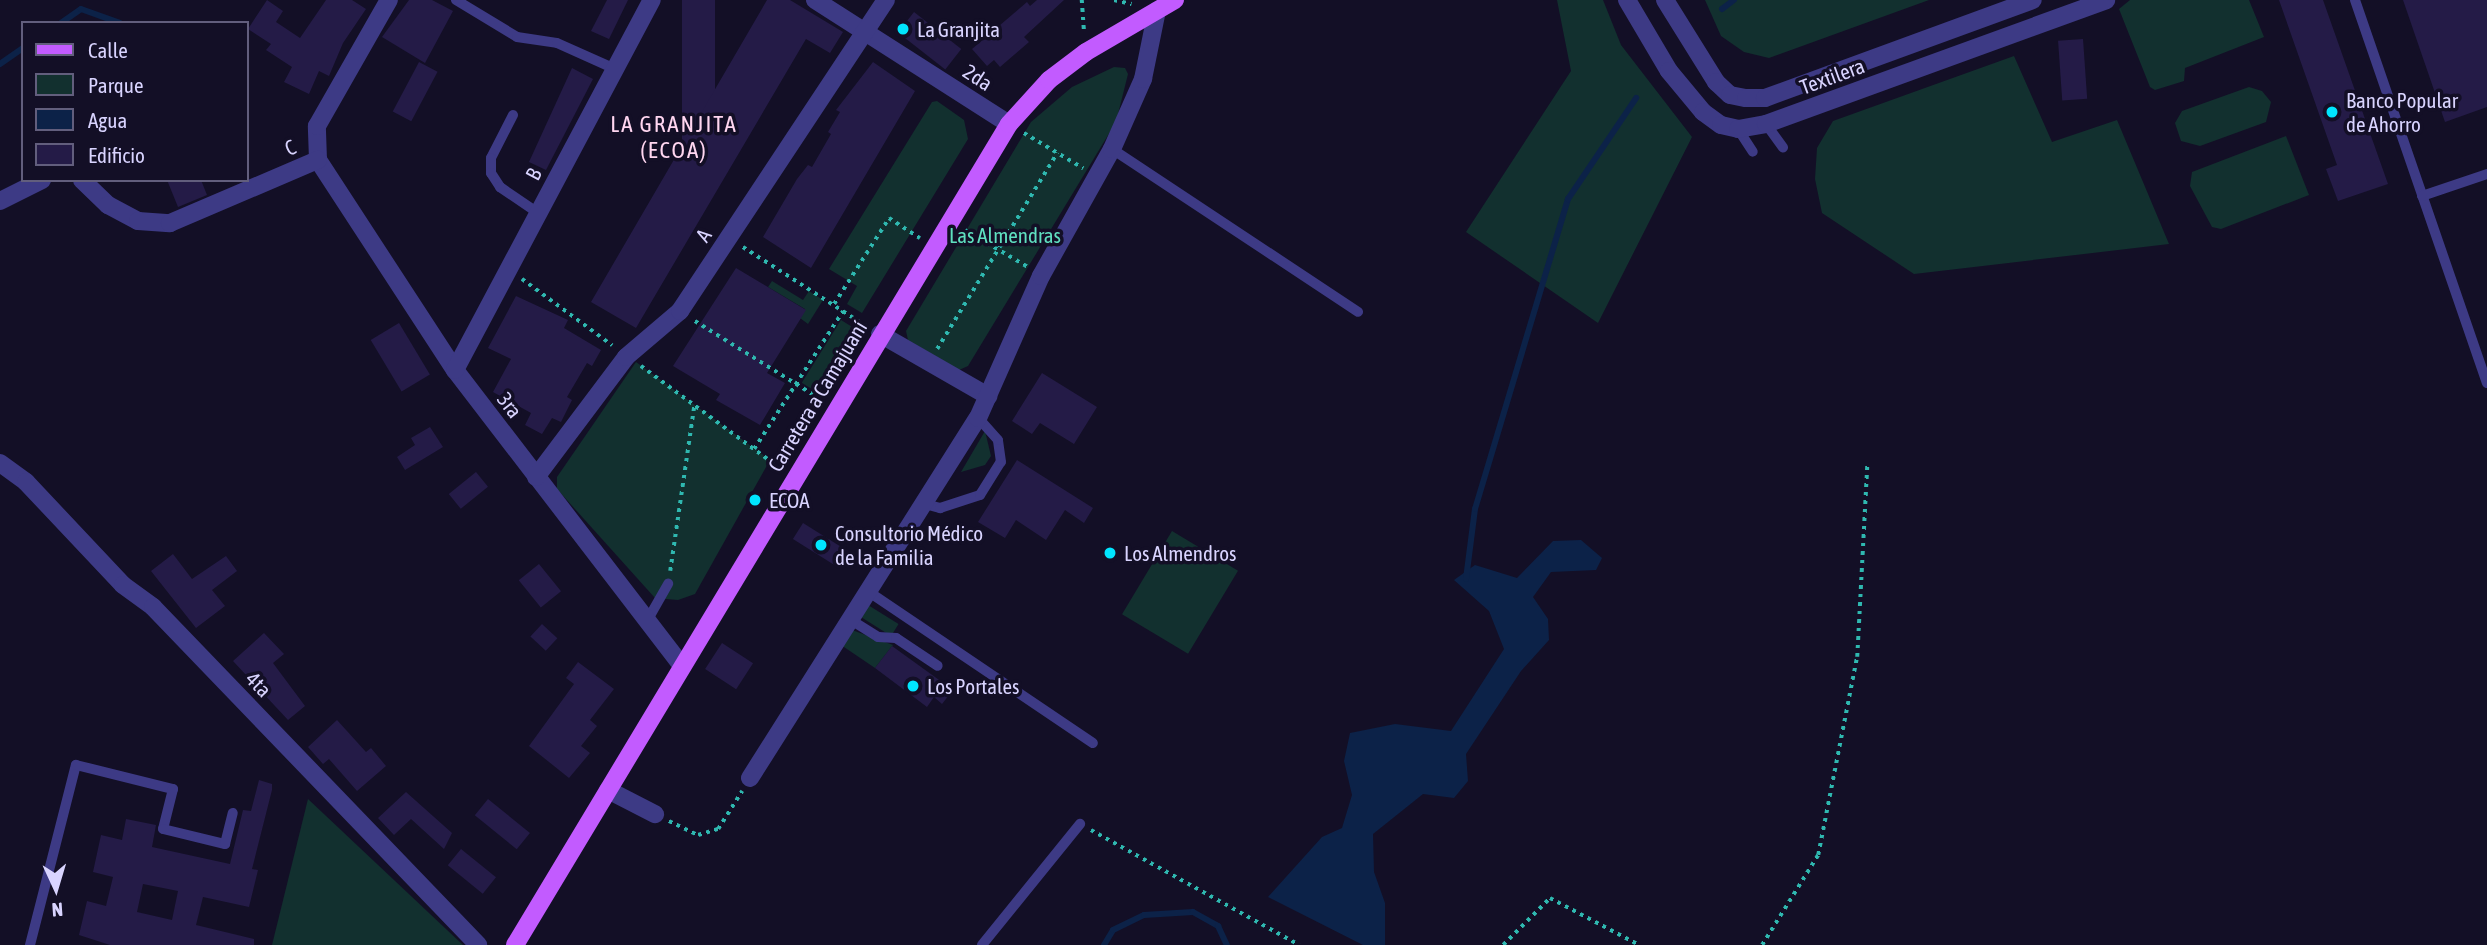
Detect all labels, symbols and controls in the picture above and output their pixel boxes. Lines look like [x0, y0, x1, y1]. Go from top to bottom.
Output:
place label: La Granjita [917, 16, 1000, 42]
legend [21, 21, 248, 182]
marker: La Granjita [895, 21, 911, 37]
text: Calle [88, 38, 128, 62]
street label: Textilera [1796, 53, 1868, 99]
street label: 2da [959, 58, 997, 96]
text: Parque [88, 73, 143, 97]
place label: Banco Popular de Ahorro [2346, 87, 2458, 137]
marker: Banco Popular de Ahorro [2324, 104, 2340, 120]
text: Agua [88, 108, 127, 132]
district label: LA GRANJITA (ECOA) [612, 110, 736, 164]
street label: C [281, 134, 299, 160]
text: Edificio [88, 143, 145, 167]
street label: B [520, 164, 546, 184]
park label: Las Almendras [949, 222, 1061, 248]
street label: A [690, 224, 716, 246]
street label: Carretera a Camajuaní [762, 316, 872, 476]
street label: 3ra [492, 387, 528, 423]
place label: ECOA [769, 487, 810, 513]
marker: ECOA [747, 492, 763, 508]
place label: Consultorio Médico de la Familia [835, 520, 983, 570]
marker: Consultorio Médico de la Familia [813, 537, 829, 553]
place label: Los Almendros [1124, 540, 1236, 566]
marker: Los Almendros [1102, 545, 1118, 561]
street label: 4ta [241, 666, 277, 702]
place label: Los Portales [927, 673, 1019, 699]
marker: Los Portales [905, 678, 921, 694]
north arrow [21, 854, 91, 924]
text: N [51, 899, 64, 921]

